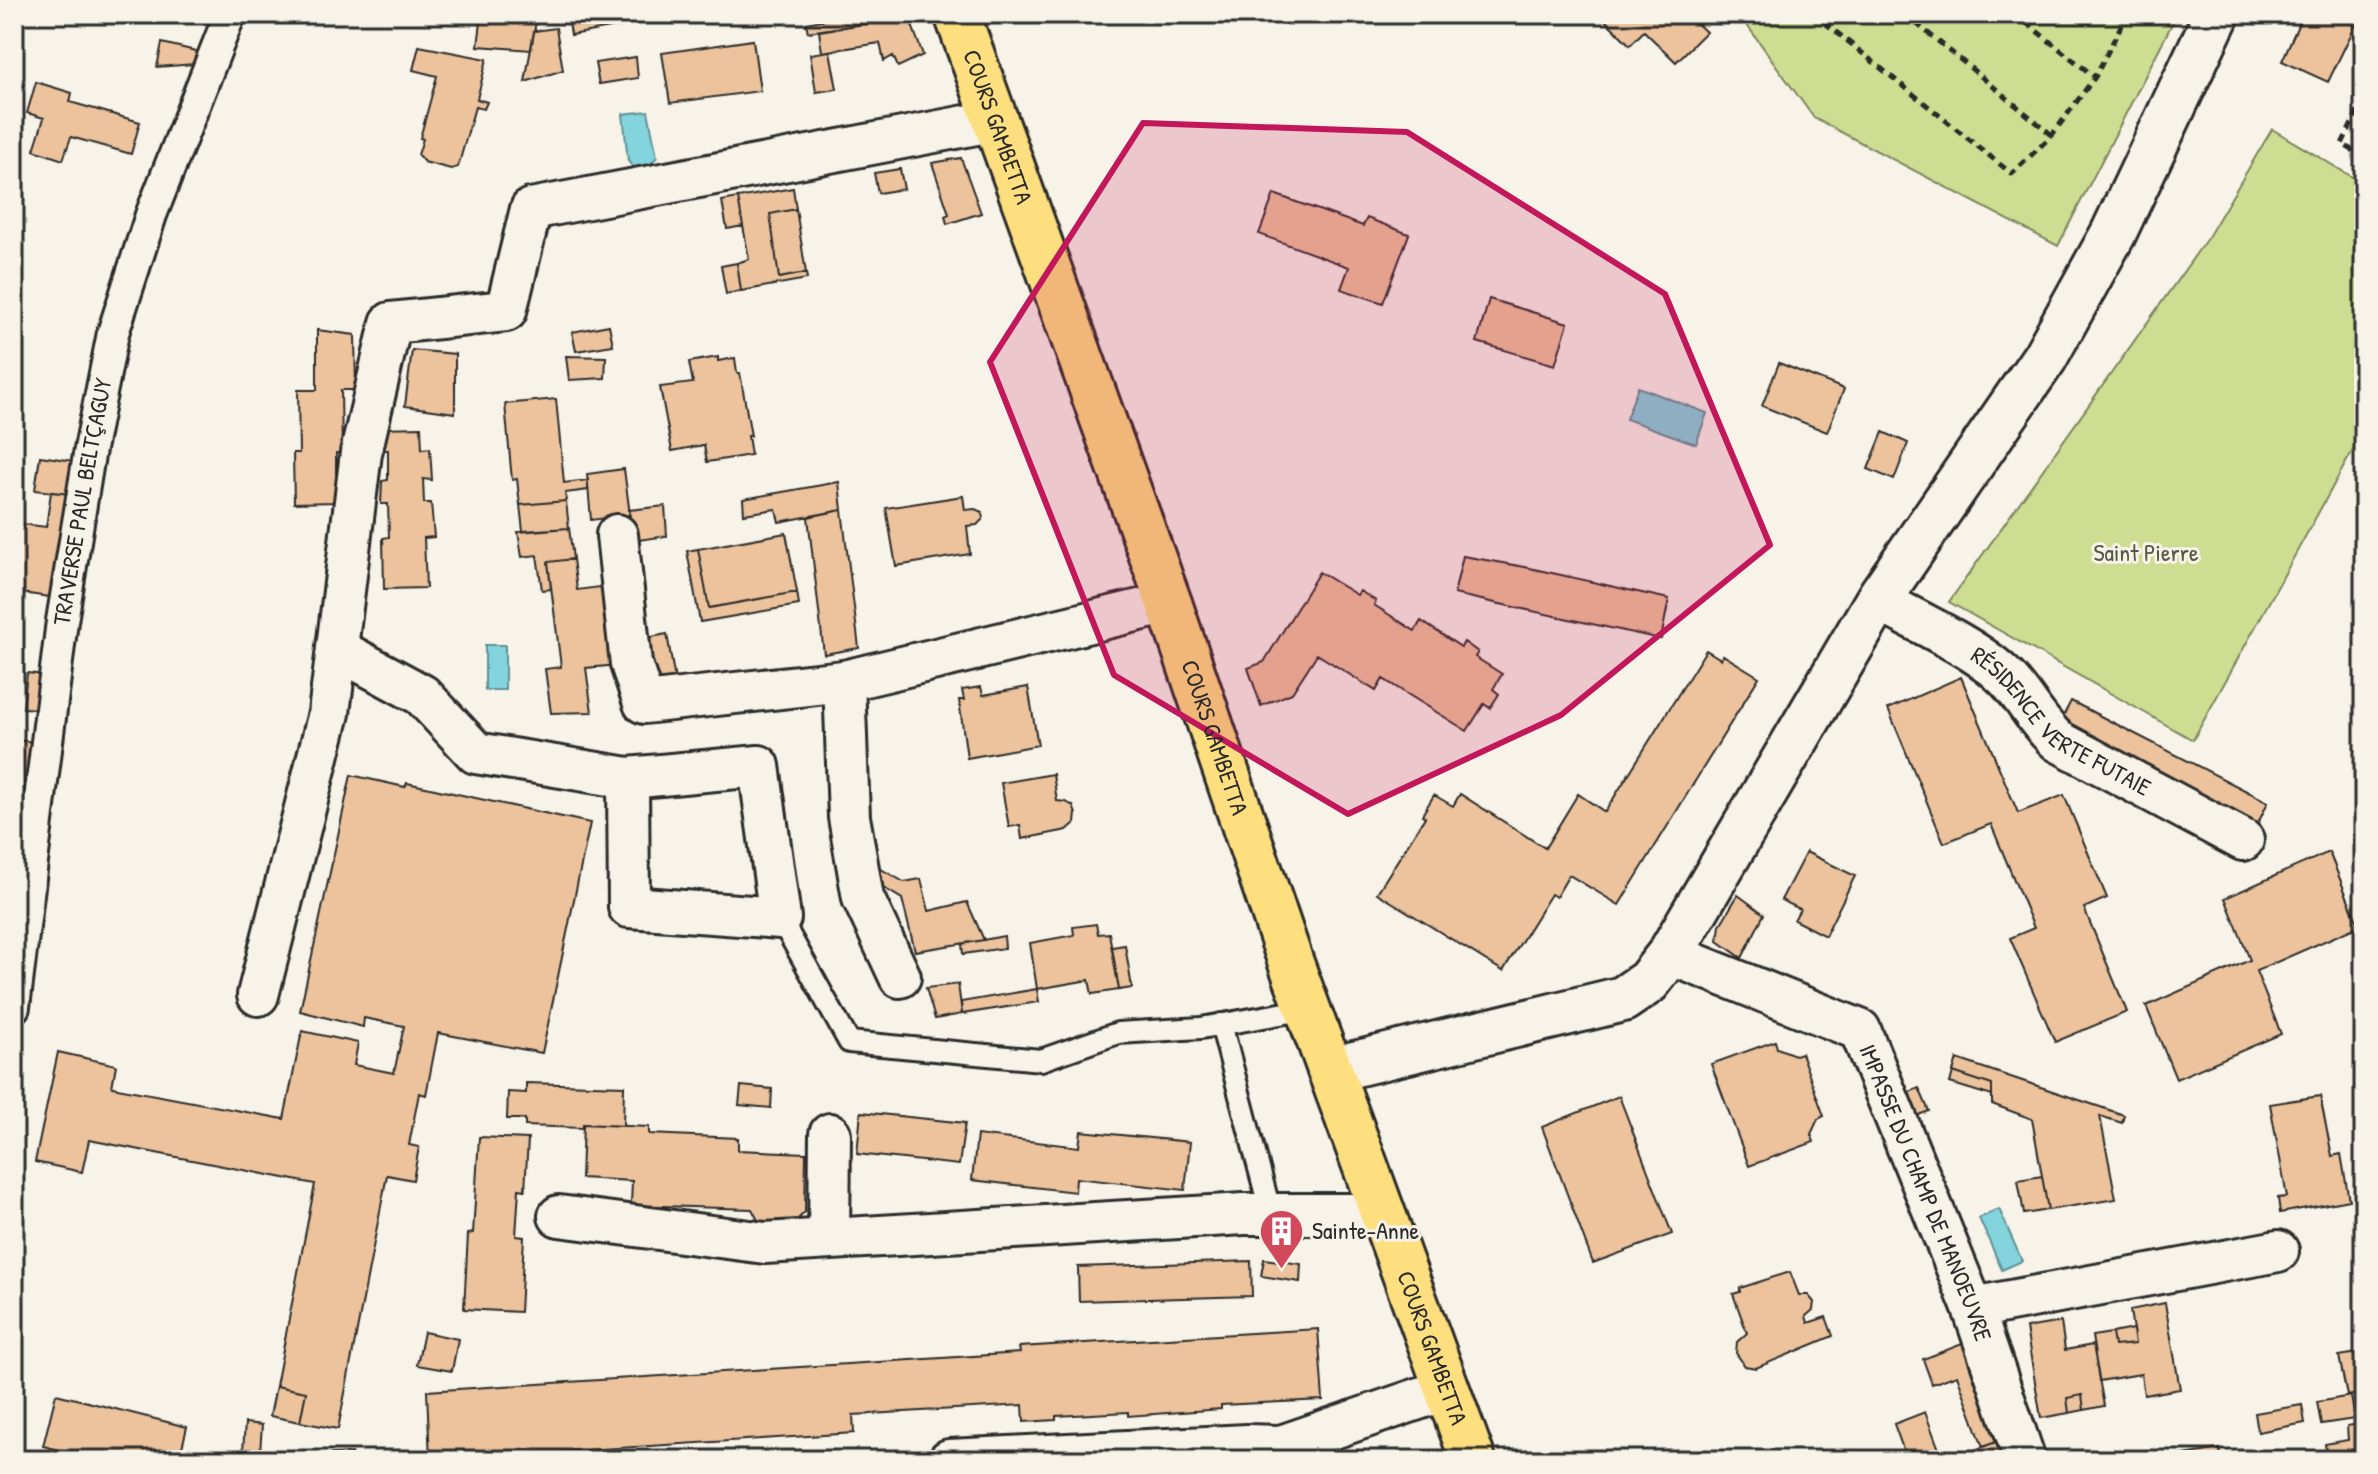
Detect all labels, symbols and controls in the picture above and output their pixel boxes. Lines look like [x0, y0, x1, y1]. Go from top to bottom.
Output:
street label: COURS GAMBETTA [956, 45, 1041, 208]
street label: TRAVERSE PAUL BELTÇAGUY [45, 375, 119, 627]
park label: Saint Pierre [2094, 536, 2199, 568]
street label: RÉSIDENCE VERTE FUTAIE [1965, 638, 2157, 803]
street label: COURS GAMBETTA [1174, 655, 1257, 819]
street label: IMPASSE DU CHAMP DE MANOEUVRE [1852, 1039, 2000, 1345]
building icon: Sainte-Anne [1257, 1207, 1305, 1270]
place label: Sainte-Anne [1312, 1214, 1420, 1246]
street label: COURS GAMBETTA [1390, 1266, 1476, 1429]

